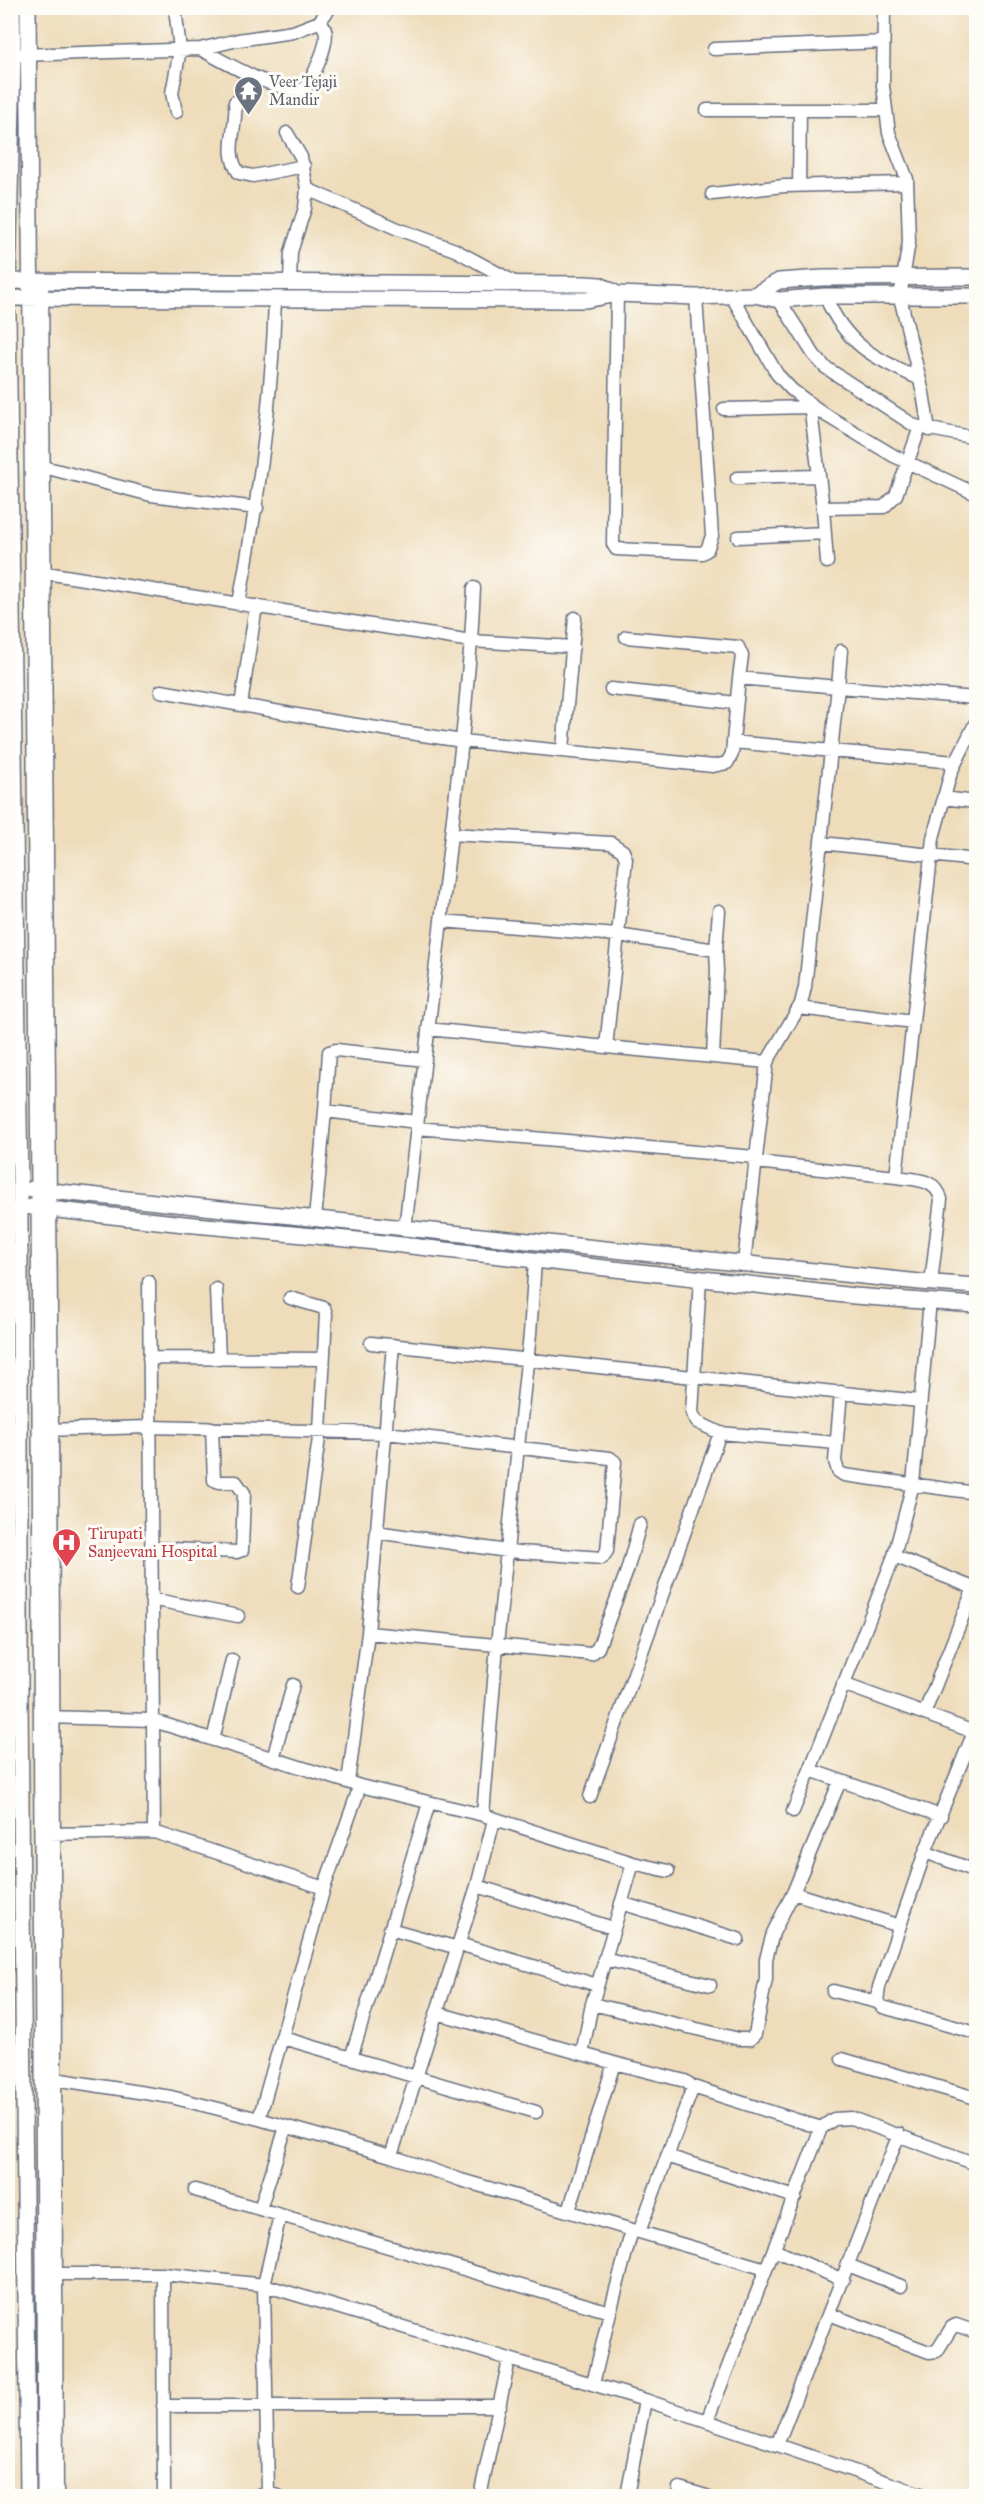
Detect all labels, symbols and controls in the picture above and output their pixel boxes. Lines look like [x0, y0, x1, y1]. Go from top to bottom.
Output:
place label: Veer Tejaji Mandir [268, 72, 338, 109]
temple icon: Veer Tejaji Mandir [232, 74, 264, 116]
place label: Tirupati Sanjeevani Hospital [88, 1524, 218, 1561]
hospital icon: Tirupati Sanjeevani Hospital [51, 1526, 83, 1568]

